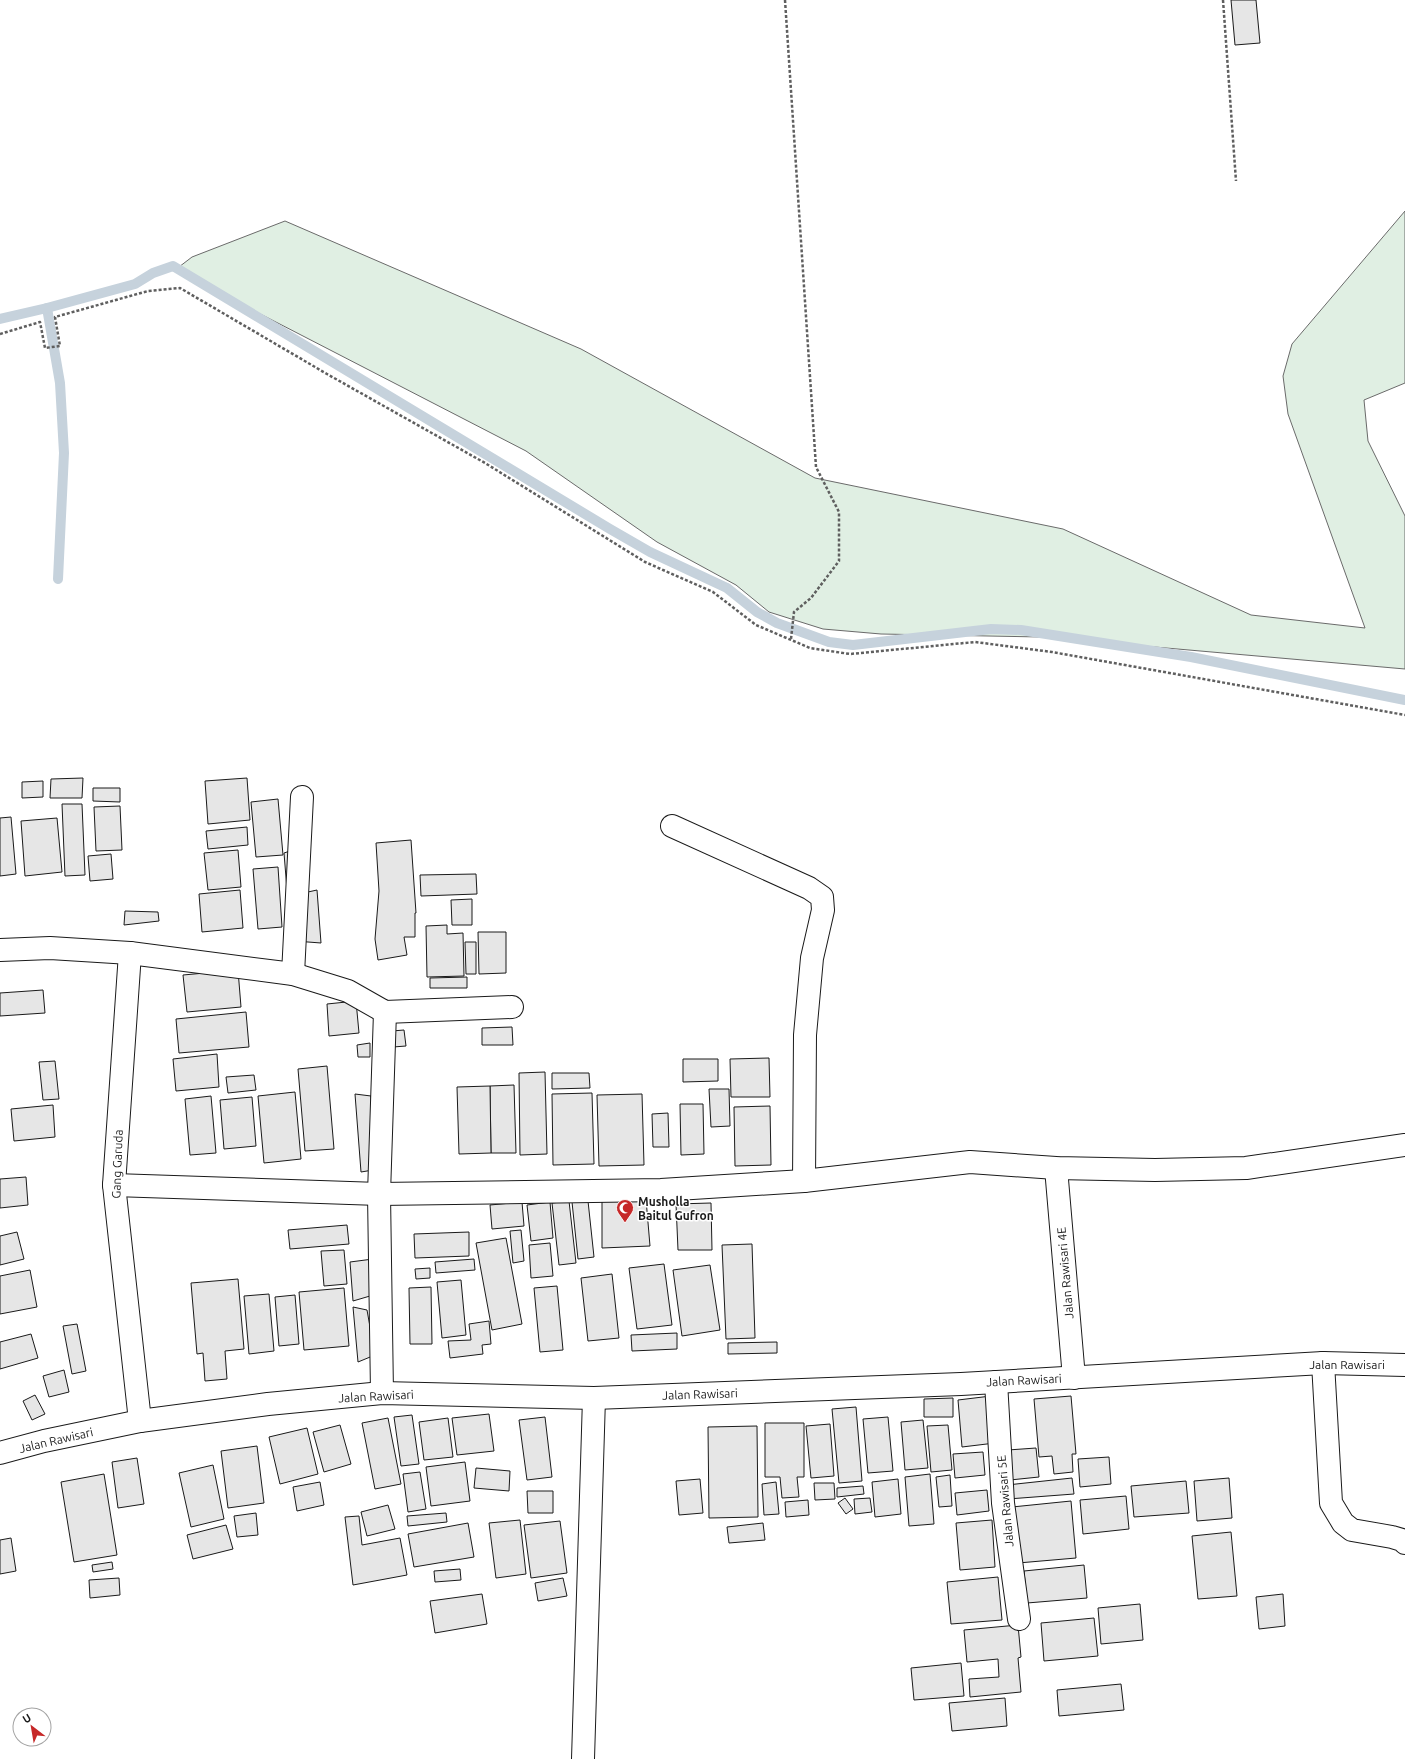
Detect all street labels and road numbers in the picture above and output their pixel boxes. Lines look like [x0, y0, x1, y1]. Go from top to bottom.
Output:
street label: Gang Garuda [109, 1129, 125, 1199]
street label: Jalan Rawisari 4E [1054, 1226, 1075, 1319]
street label: Jalan Rawisari [1309, 1358, 1385, 1371]
street label: Jalan Rawisari [986, 1372, 1062, 1388]
street label: Jalan Rawisari [662, 1386, 738, 1402]
street label: Jalan Rawisari [338, 1388, 414, 1404]
street label: Jalan Rawisari [18, 1425, 94, 1455]
street label: Jalan Rawisari 5E [994, 1454, 1015, 1547]

